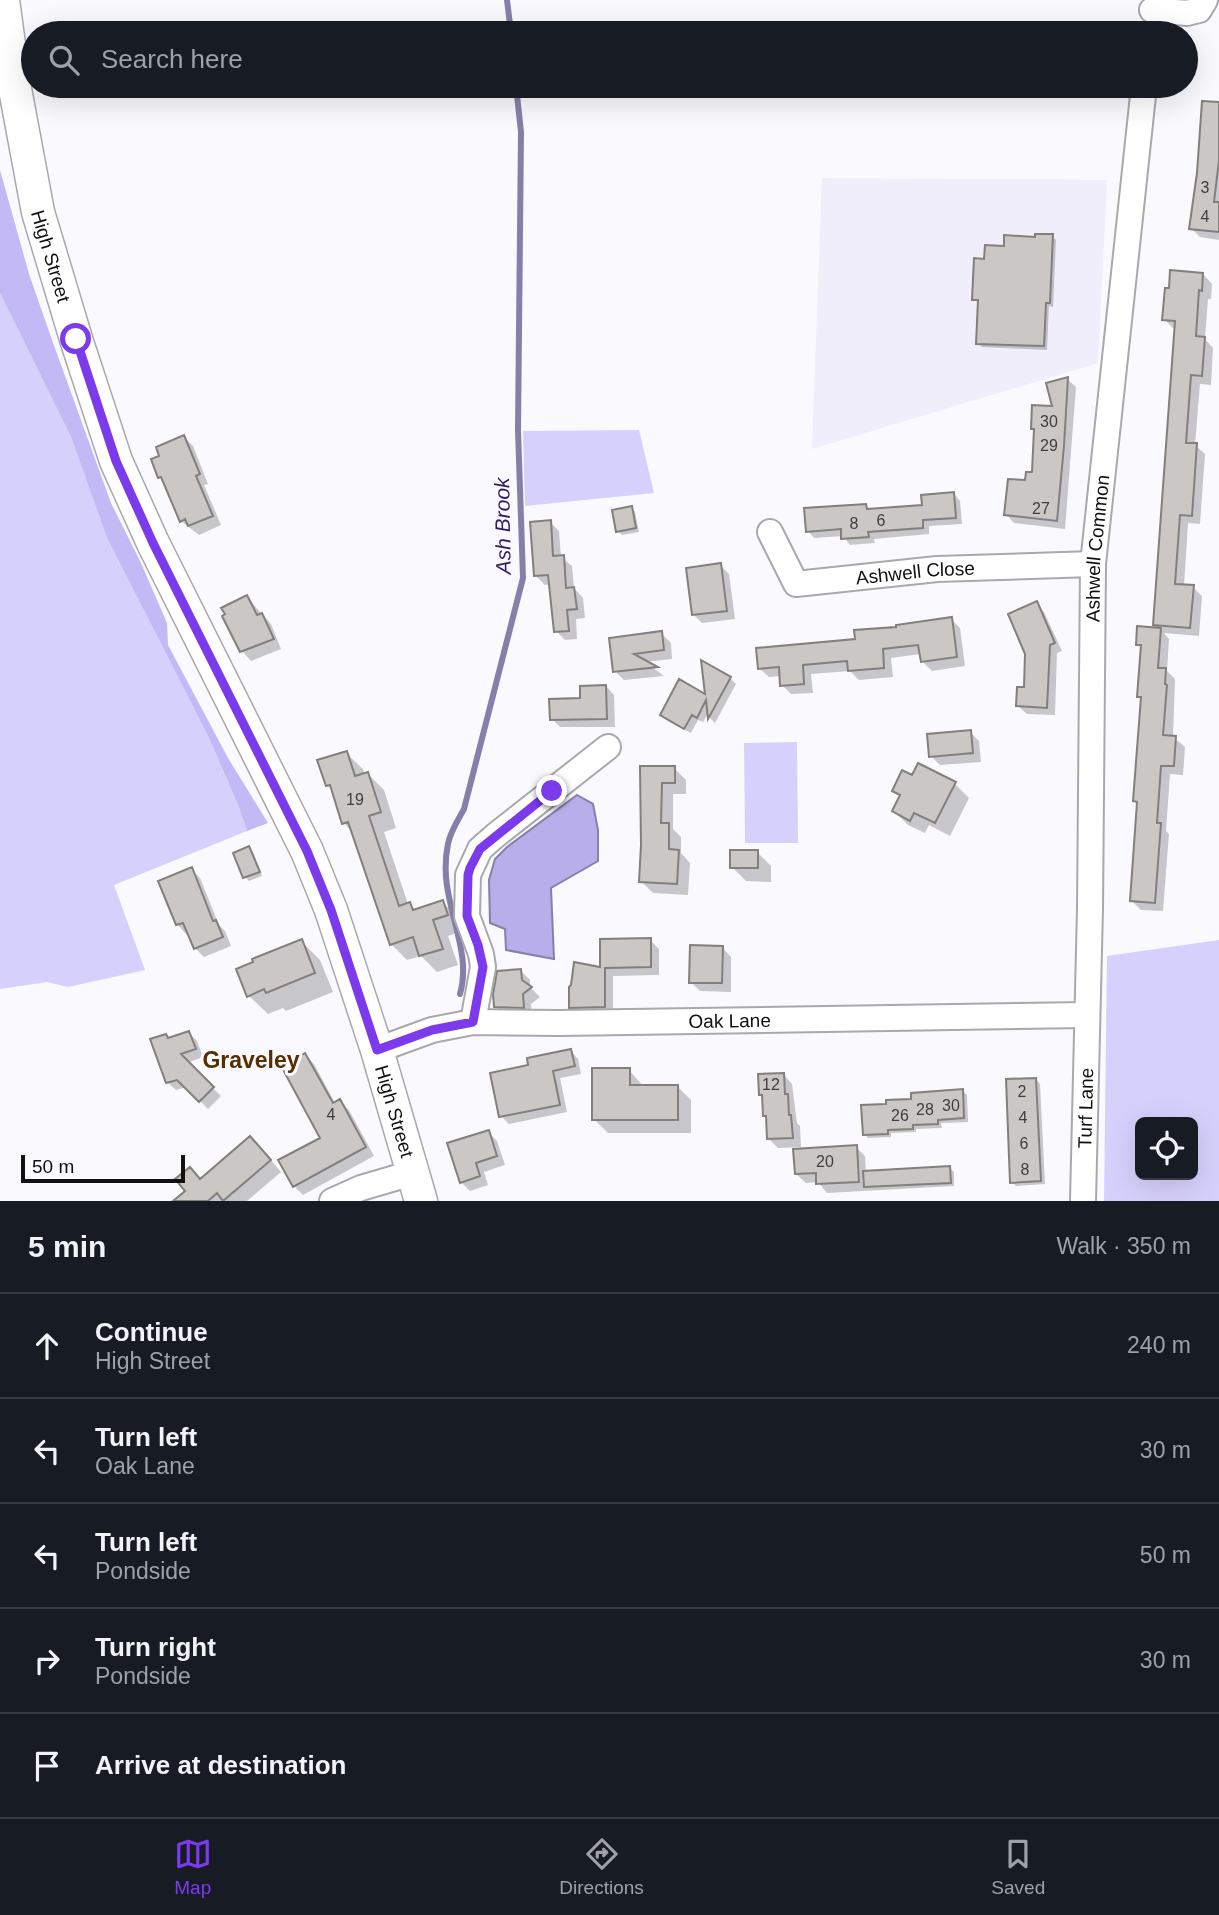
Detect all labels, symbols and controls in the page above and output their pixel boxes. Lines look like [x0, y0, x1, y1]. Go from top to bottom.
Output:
search box [21, 21, 1198, 98]
icon: search [45, 41, 83, 79]
text: Search here [101, 44, 243, 74]
house number: 3 [1201, 179, 1210, 196]
street label: High Street [27, 208, 75, 306]
house number: 4 [1201, 208, 1210, 225]
route start [60, 323, 91, 354]
house number: 30 [1040, 413, 1058, 430]
house number: 29 [1040, 437, 1058, 454]
street label: Ashwell Common [1082, 474, 1113, 622]
water label: Ash Brook [490, 476, 515, 577]
house number: 27 [1032, 500, 1050, 517]
house number: 6 [877, 512, 886, 529]
house number: 8 [850, 515, 859, 532]
street label: Ashwell Close [855, 558, 975, 589]
route end [536, 775, 567, 806]
house number: 19 [346, 791, 364, 808]
street label: Oak Lane [688, 1010, 771, 1032]
district label: Graveley [202, 1047, 300, 1073]
street label: High Street [371, 1063, 418, 1161]
street label: Turf Lane [1074, 1067, 1097, 1149]
house number: 12 [762, 1076, 780, 1093]
house number: 2 [1018, 1083, 1027, 1100]
house number: 30 [942, 1097, 960, 1114]
house number: 28 [916, 1101, 934, 1118]
house number: 4 [327, 1106, 336, 1123]
house number: 26 [891, 1107, 909, 1124]
house number: 4 [1019, 1109, 1028, 1126]
map controls [1135, 1117, 1198, 1180]
button: locate [1135, 1117, 1198, 1180]
house number: 6 [1020, 1135, 1029, 1152]
scale bar [21, 1152, 186, 1184]
house number: 20 [816, 1153, 834, 1170]
text: 50 m [32, 1156, 74, 1177]
house number: 8 [1021, 1161, 1030, 1178]
text: 5 min [28, 1230, 106, 1263]
text: Walk · 350 m [1056, 1233, 1191, 1259]
text: Continue [95, 1317, 208, 1347]
icon: ahead [28, 1327, 66, 1365]
text: 240 m [1127, 1332, 1191, 1358]
text: High Street [95, 1348, 210, 1374]
text: Turn left [95, 1422, 197, 1452]
icon: left [28, 1432, 66, 1470]
text: 30 m [1140, 1437, 1191, 1463]
text: Oak Lane [95, 1453, 195, 1479]
text: Turn left [95, 1527, 197, 1557]
icon: left [28, 1537, 66, 1575]
text: 50 m [1140, 1542, 1191, 1568]
text: Pondside [95, 1558, 191, 1584]
text: Turn right [95, 1632, 216, 1662]
icon: right [28, 1642, 66, 1680]
text: 30 m [1140, 1647, 1191, 1673]
text: Pondside [95, 1663, 191, 1689]
icon: arrive [28, 1747, 66, 1785]
text: Arrive at destination [95, 1750, 346, 1780]
tab: Map [174, 1835, 212, 1899]
tab: Directions [559, 1835, 644, 1899]
tab: Saved [991, 1835, 1045, 1899]

